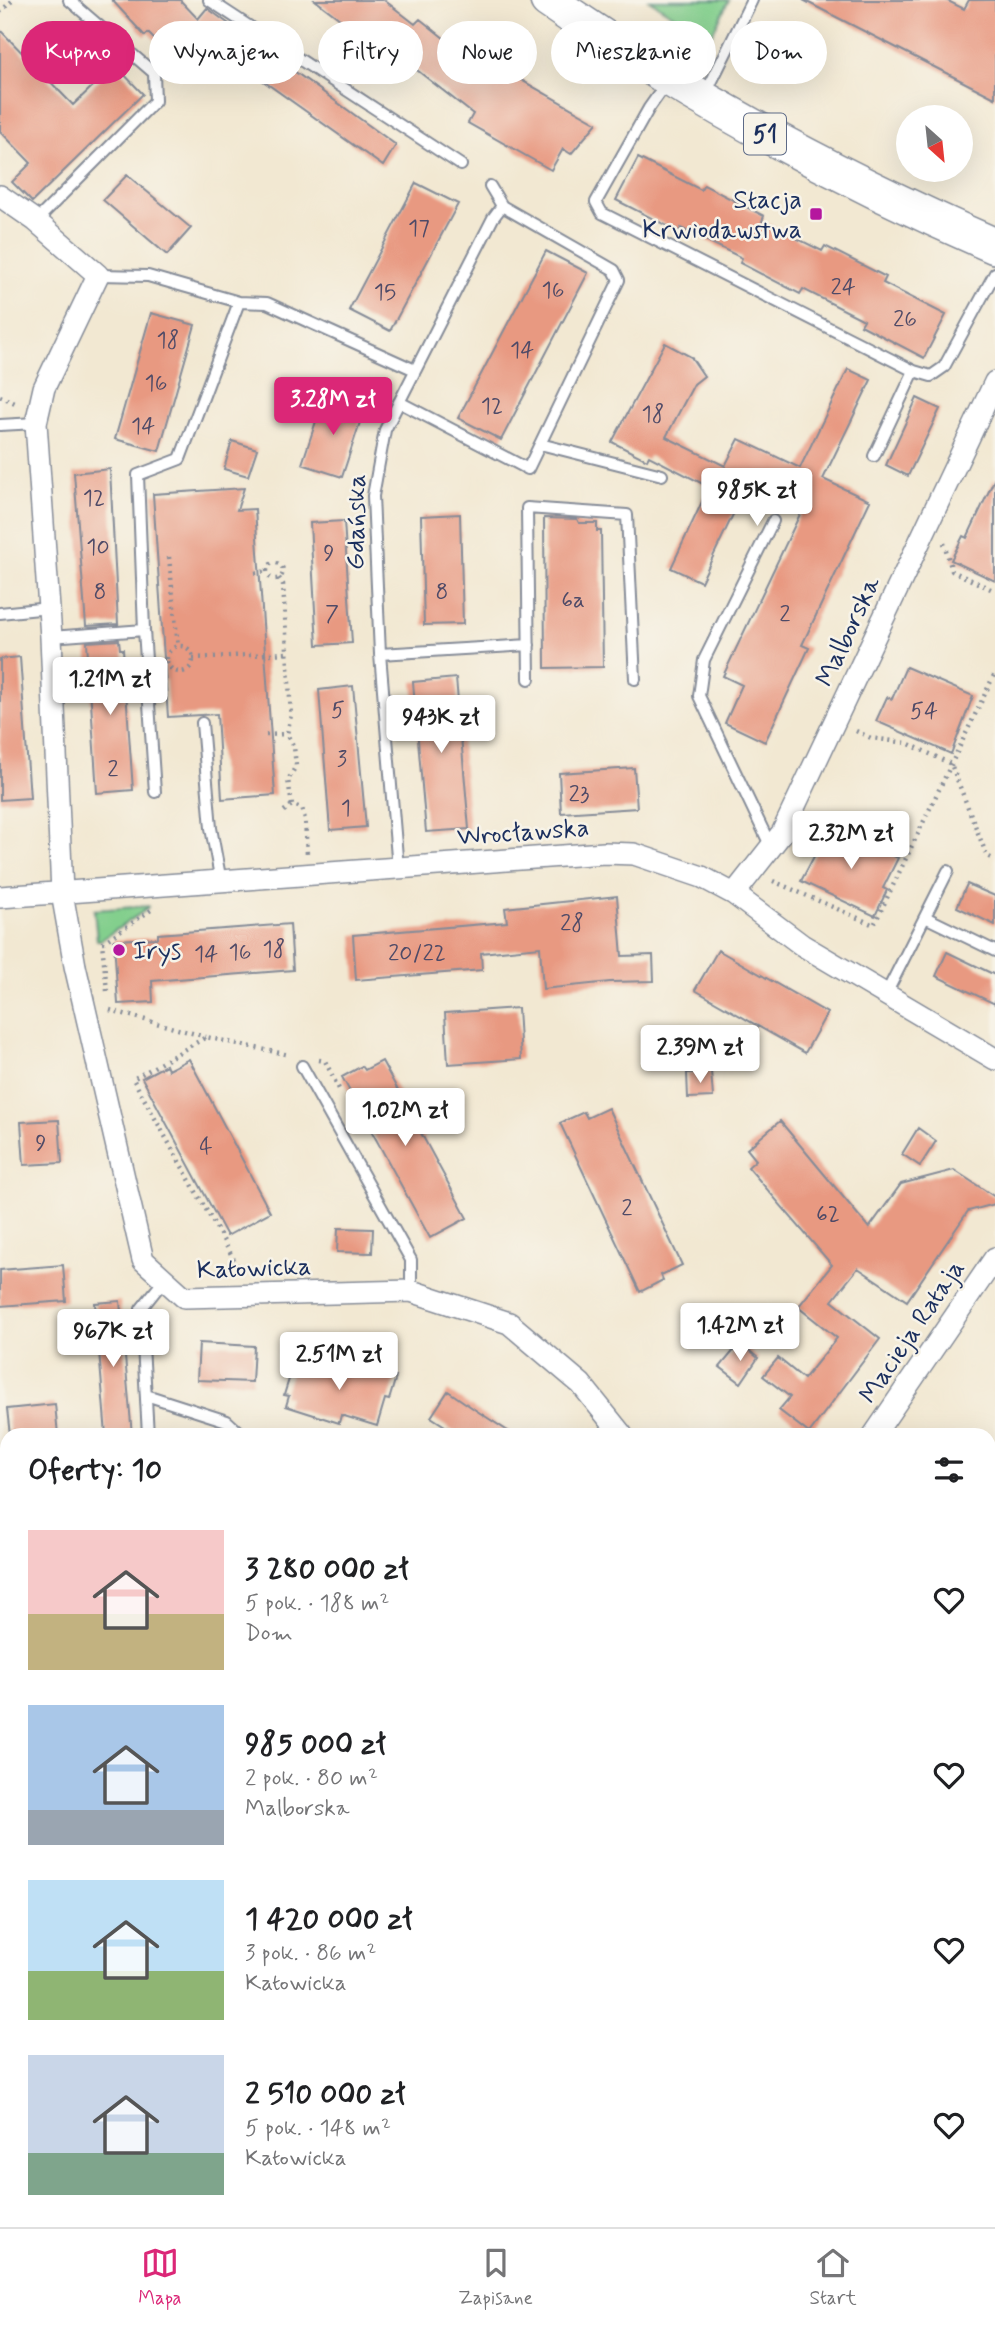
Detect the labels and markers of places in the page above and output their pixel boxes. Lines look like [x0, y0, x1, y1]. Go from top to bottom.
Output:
place label: Stacja Krwiodawstwa [642, 184, 802, 248]
marker: Stacja Krwiodawstwa [808, 206, 824, 222]
pin: 3.28M zł [261, 378, 405, 437]
pin: 985K zł [692, 468, 822, 528]
pin: 1.21M zł [38, 658, 182, 717]
pin: 943K zł [376, 696, 506, 755]
pin: 2.32M zł [779, 812, 923, 871]
place label: Irys [133, 935, 181, 969]
marker: Irys [111, 942, 127, 958]
pin: 2.39M zł [628, 1026, 772, 1085]
pin: 1.02M zł [333, 1088, 477, 1148]
pin: 1.42M zł [668, 1304, 812, 1363]
pin: 967K zł [48, 1310, 178, 1369]
pin: 2.51M zł [267, 1332, 411, 1392]

